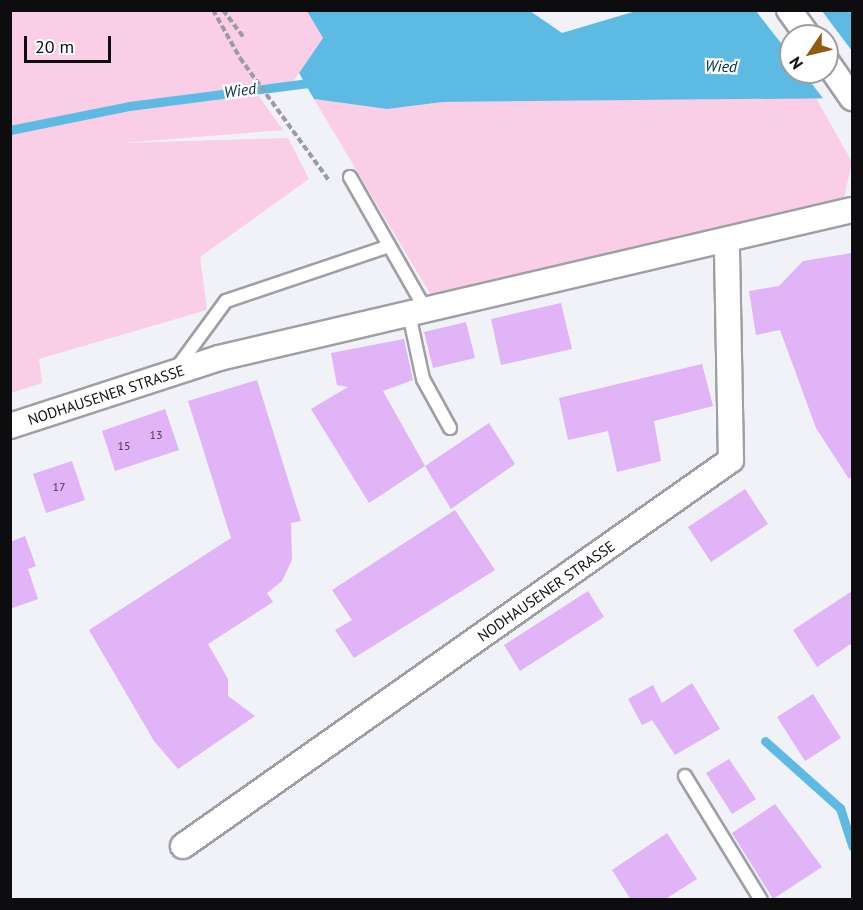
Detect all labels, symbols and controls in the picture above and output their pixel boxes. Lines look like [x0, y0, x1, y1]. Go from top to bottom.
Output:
scale bar [27, 24, 114, 62]
north arrow [779, 24, 839, 84]
text: 20 m [35, 35, 74, 58]
text: N [785, 53, 807, 73]
water label: Wied [705, 56, 737, 76]
water label: Wied [223, 78, 257, 102]
street label: NODHAUSENER STRASSE [25, 361, 187, 429]
house number: 13 [149, 428, 163, 442]
house number: 15 [117, 439, 131, 453]
house number: 17 [52, 480, 66, 494]
street label: NODHAUSENER STRASSE [474, 537, 618, 645]

